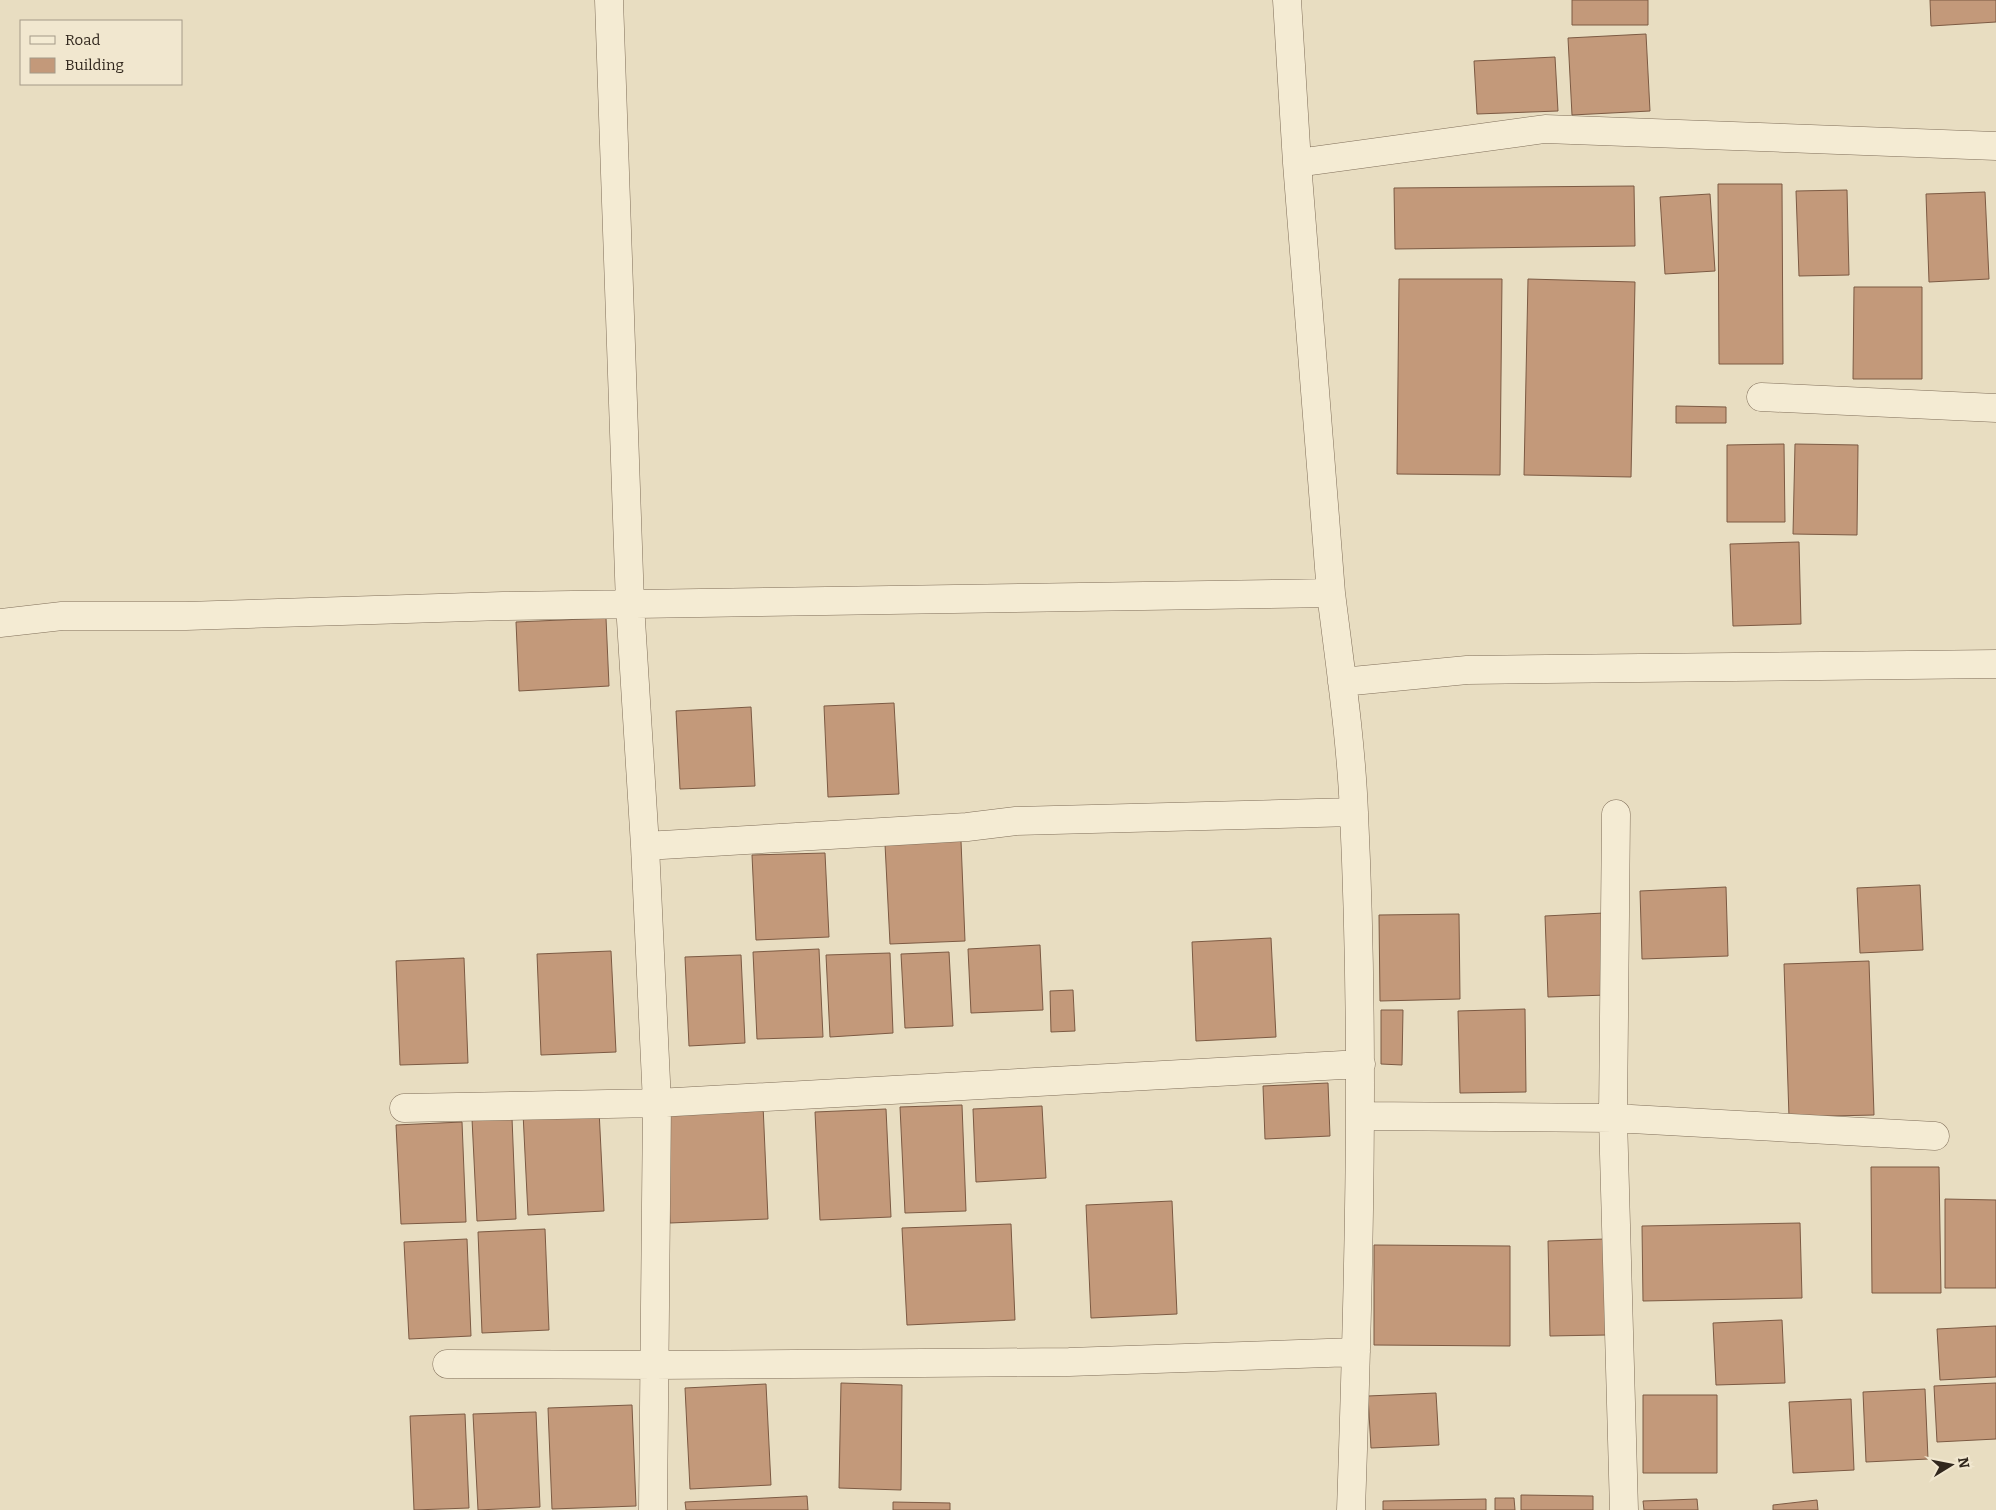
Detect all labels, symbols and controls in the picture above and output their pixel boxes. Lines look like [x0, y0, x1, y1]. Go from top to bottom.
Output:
legend [20, 20, 182, 85]
text: Road [65, 31, 100, 49]
text: Building [65, 56, 124, 74]
north arrow [1926, 1440, 1976, 1490]
text: N [1954, 1456, 1973, 1470]

